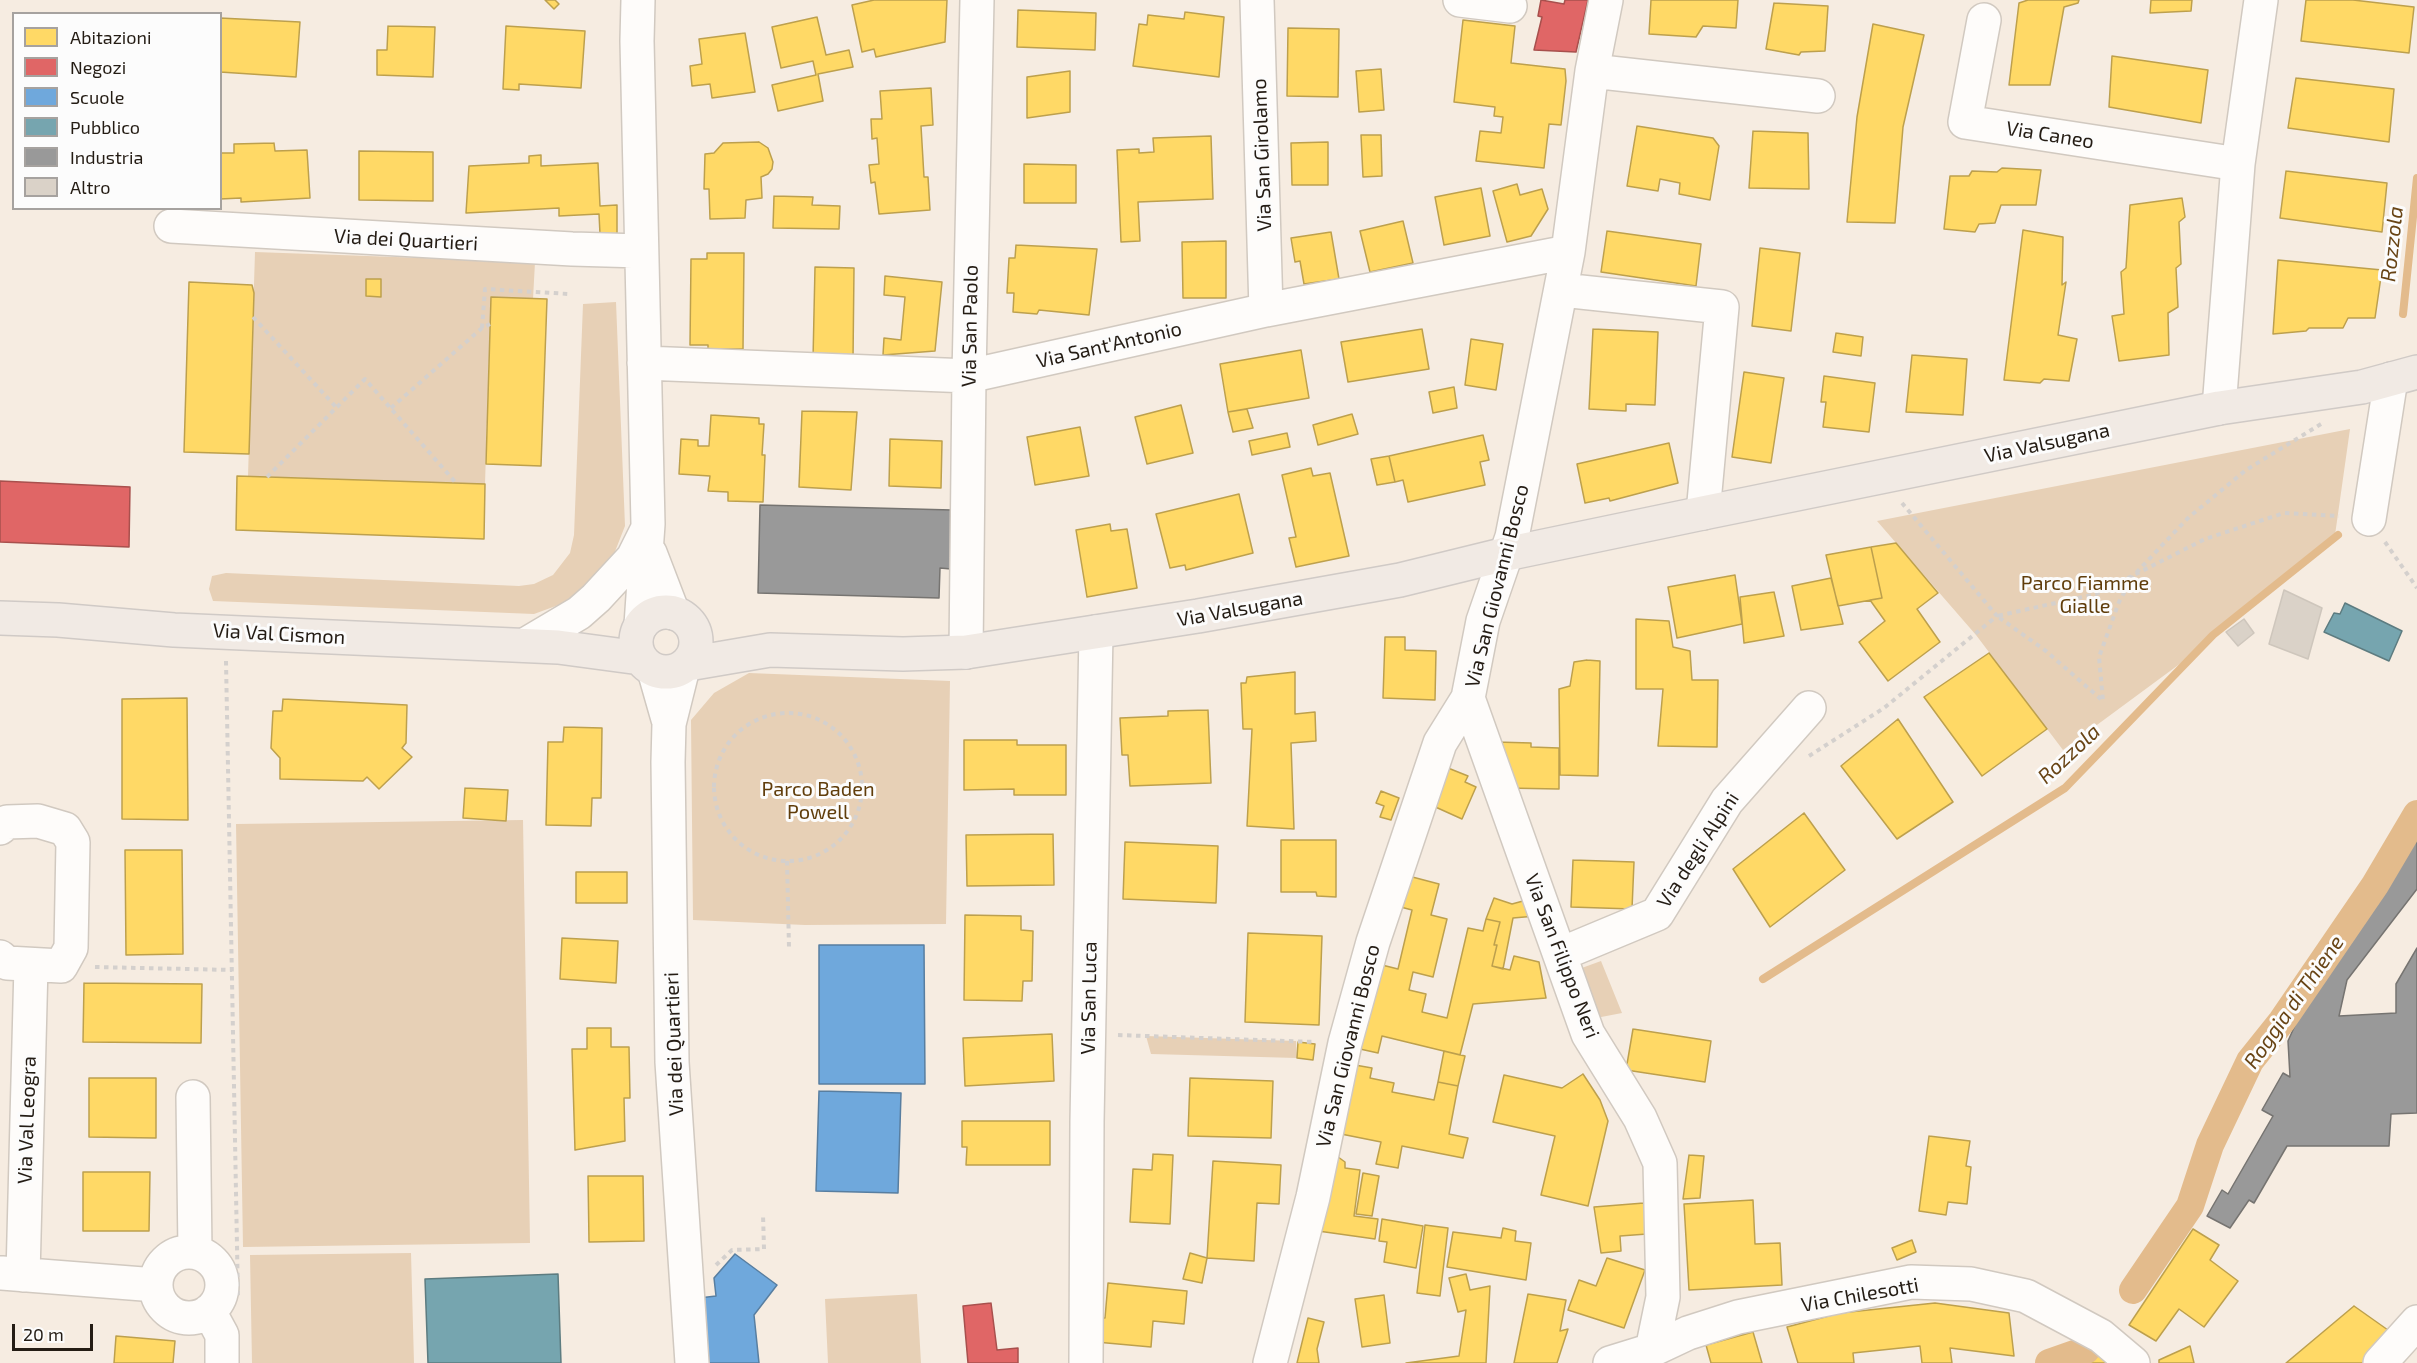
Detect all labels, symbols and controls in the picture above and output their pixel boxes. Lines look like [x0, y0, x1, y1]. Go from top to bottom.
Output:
legend [12, 12, 222, 210]
text: Abitazioni [70, 26, 151, 48]
text: Negozi [70, 56, 126, 78]
street label: Via San Girolamo [1247, 78, 1277, 232]
text: Scuole [70, 86, 124, 108]
text: Pubblico [70, 116, 140, 138]
street label: Via Caneo [2004, 116, 2096, 154]
text: Industria [70, 146, 143, 168]
text: Altro [70, 176, 110, 198]
water label: Rozzola [2376, 205, 2408, 283]
street label: Via dei Quartieri [333, 224, 479, 256]
street label: Via San Paolo [957, 265, 983, 387]
street label: Via Sant'Antonio [1034, 317, 1184, 373]
street label: Via Valsugana [1982, 418, 2112, 468]
street label: Via San Giovanni Bosco [1460, 482, 1534, 690]
park label: Parco Fiamme Gialle [2021, 571, 2149, 618]
street label: Via Valsugana [1175, 586, 1305, 632]
street label: Via Val Cismon [212, 619, 346, 649]
water label: Rozzola [2033, 719, 2105, 789]
park label: Parco Baden Powell [761, 777, 875, 824]
street label: Via degli Alpini [1652, 788, 1744, 912]
street label: Via San Filippo Neri [1520, 870, 1604, 1042]
water label: Roggia di Thiene [2239, 931, 2349, 1073]
street label: Via San Luca [1076, 941, 1102, 1055]
street label: Via San Giovanni Bosco [1311, 942, 1385, 1150]
street label: Via dei Quartieri [659, 971, 689, 1117]
street label: Via Val Leogra [13, 1056, 41, 1184]
street label: Via Chilesotti [1799, 1273, 1921, 1317]
scale bar [15, 1312, 96, 1350]
text: 20 m [23, 1323, 64, 1345]

